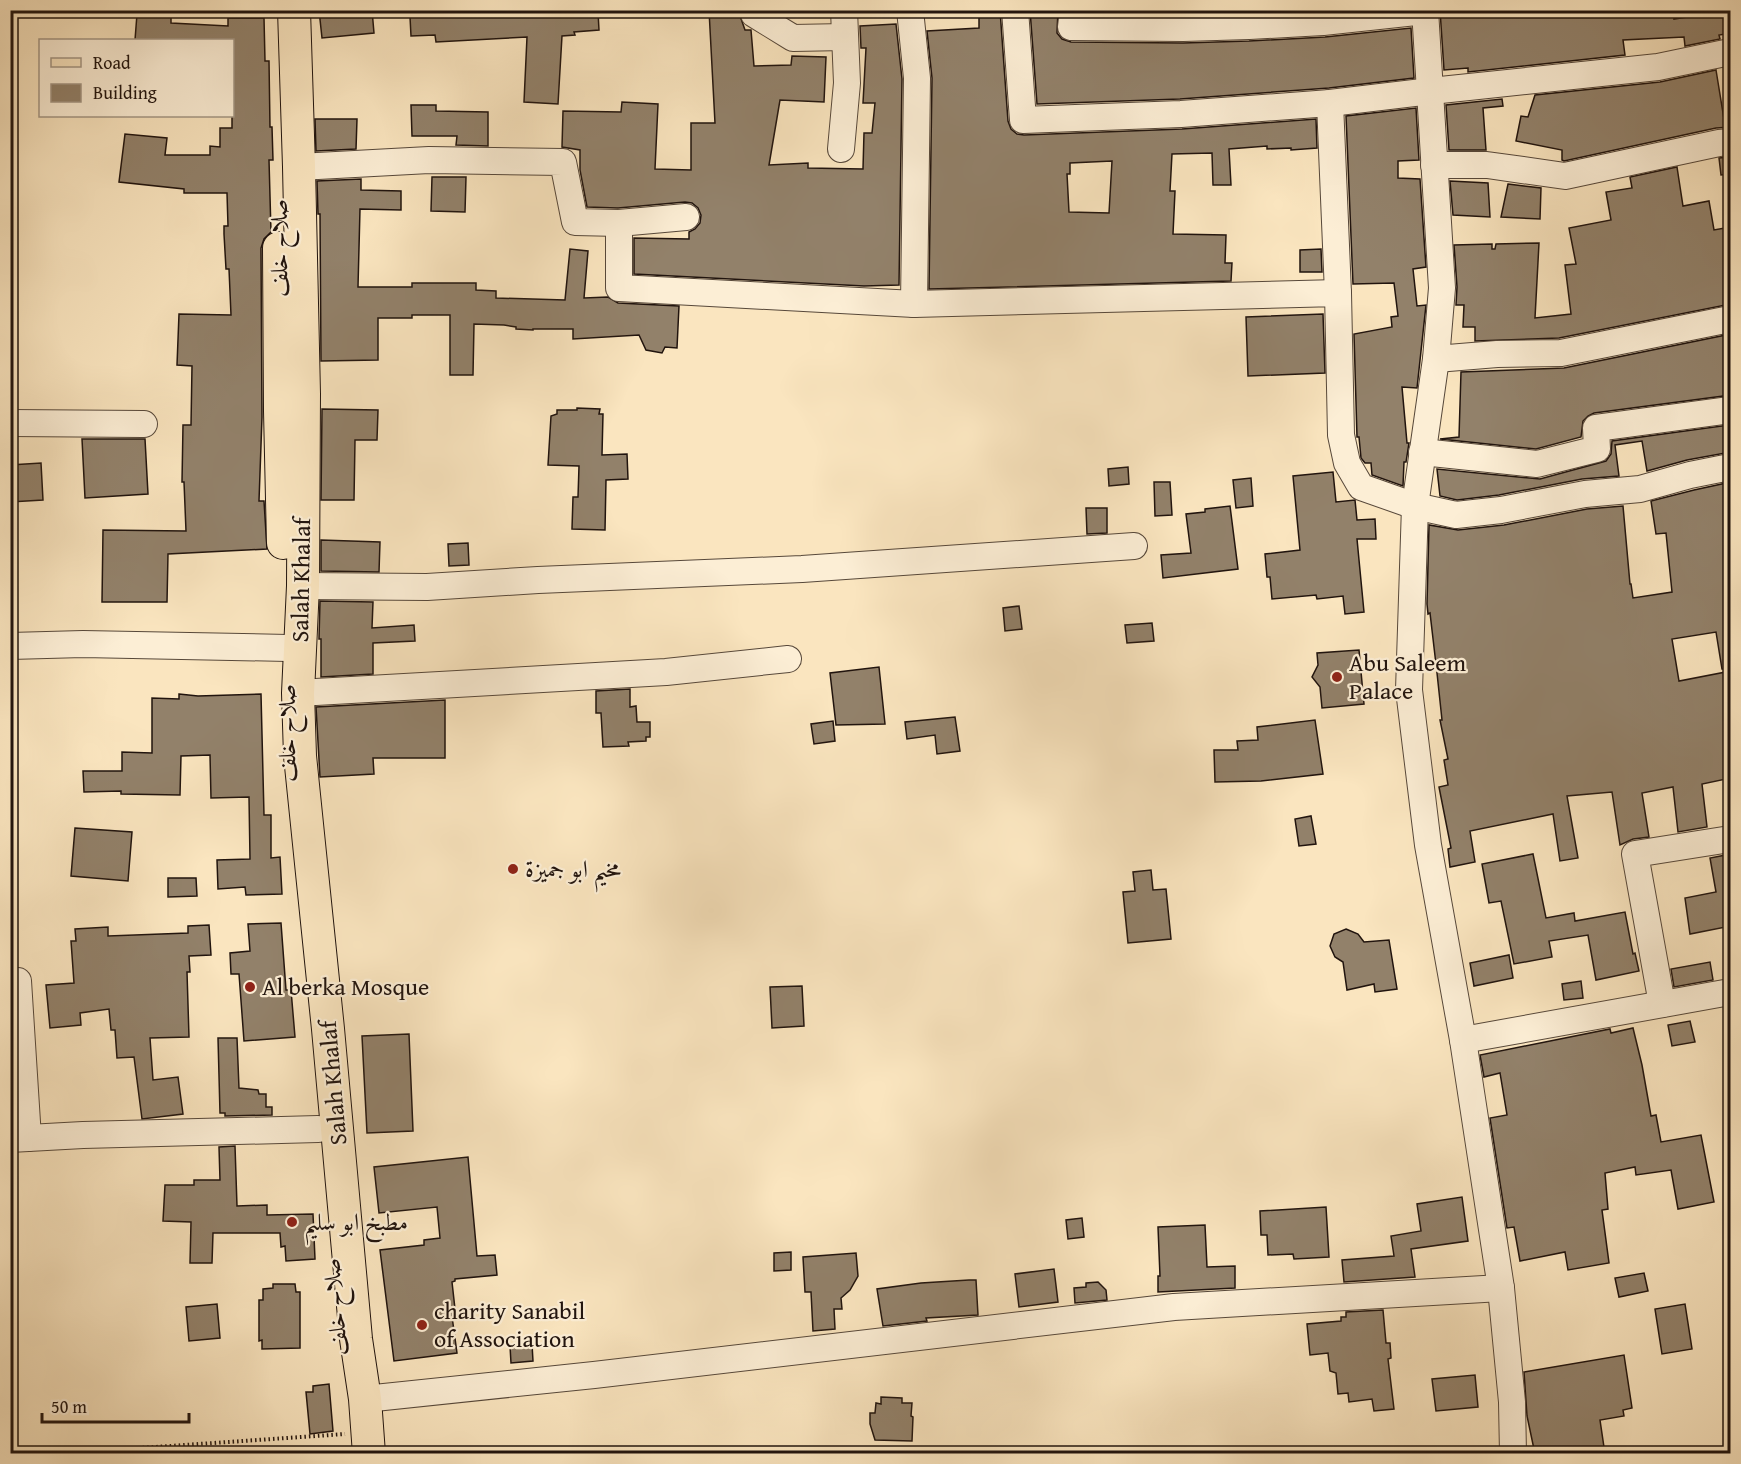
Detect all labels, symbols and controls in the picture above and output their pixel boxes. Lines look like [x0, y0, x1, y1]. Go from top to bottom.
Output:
legend [39, 39, 234, 117]
text: Road [93, 49, 131, 76]
text: Building [93, 79, 157, 106]
street label: صلاح خلف [261, 199, 300, 297]
street label: Salah Khalaf [282, 515, 319, 643]
place label: Abu Saleem Palace [1349, 645, 1467, 708]
marker: Abu Saleem Palace [1330, 670, 1344, 684]
street label: صلاح خلف [269, 684, 308, 782]
place label: مخيم ابو جميزة [525, 851, 622, 893]
marker: مخيم ابو جميزة [506, 862, 520, 876]
place label: Al berka Mosque [262, 969, 429, 1004]
marker: Al berka Mosque [243, 980, 257, 994]
street label: Salah Khalaf [309, 1017, 355, 1147]
place label: مطبخ ابو سليم [304, 1204, 408, 1246]
marker: مطبخ ابو سليم [285, 1215, 299, 1229]
street label: صلاح خلف [313, 1256, 360, 1357]
place label: charity Sanabil of Association [434, 1293, 585, 1356]
marker: charity Sanabil of Association [415, 1318, 429, 1332]
scale bar [42, 1386, 189, 1424]
text: 50 m [51, 1393, 87, 1420]

